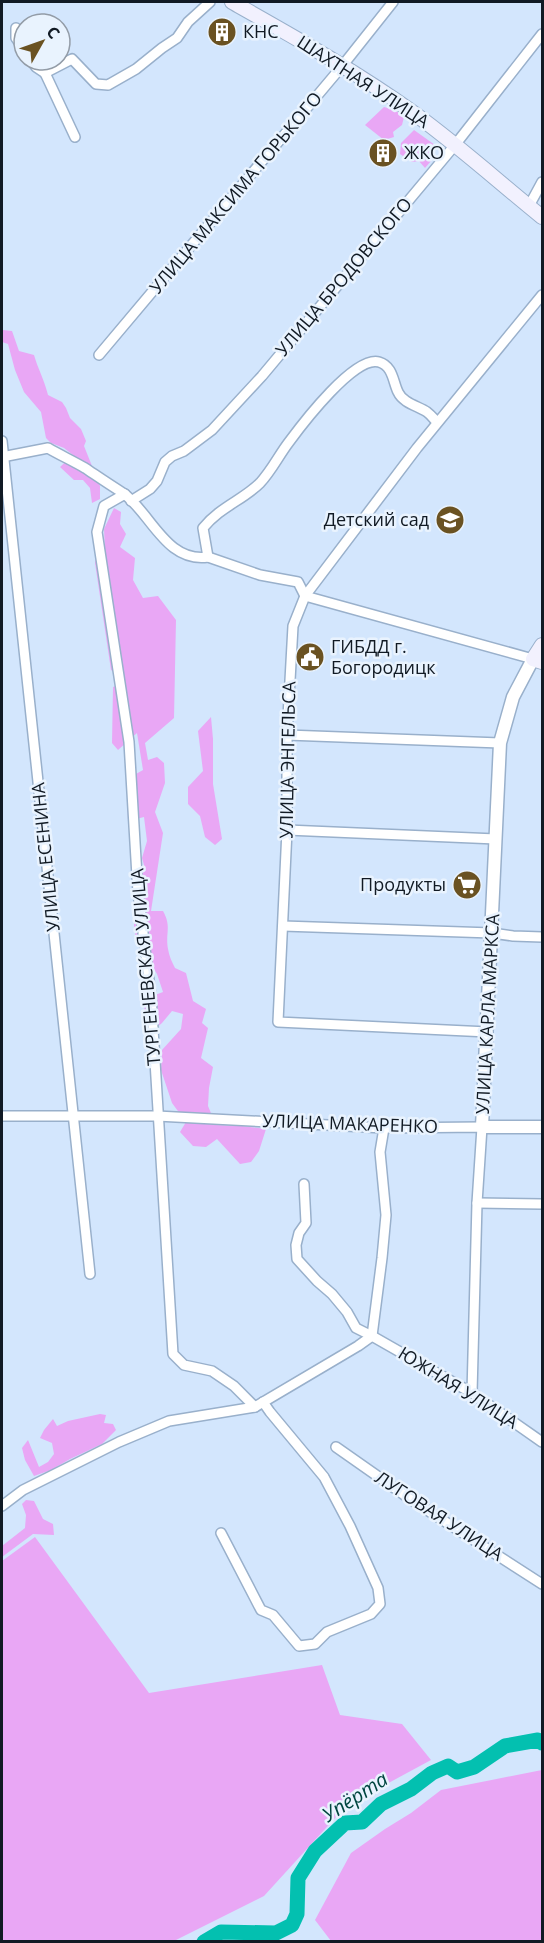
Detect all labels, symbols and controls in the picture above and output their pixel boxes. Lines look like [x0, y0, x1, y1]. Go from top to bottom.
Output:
north arrow [12, 12, 72, 72]
building icon: КНС [206, 16, 238, 48]
place label: КНС [243, 19, 279, 43]
text: С [42, 21, 65, 43]
street label: ШАХТНАЯ УЛИЦА [293, 29, 435, 133]
street label: УЛИЦА МАКСИМА ГОРЬКОГО [144, 86, 327, 298]
building icon: ЖКО [367, 137, 399, 169]
place label: ЖКО [404, 140, 444, 164]
street label: УЛИЦА БРОДОВСКОГО [270, 192, 417, 361]
school or university icon: Детский сад [434, 504, 466, 536]
place label: Детский сад [324, 507, 429, 531]
place label: ГИБДД г. Богородицк [331, 634, 436, 679]
public building icon: ГИБДД г. Богородицк [294, 641, 326, 673]
street label: УЛИЦА ЭНГЕЛЬСА [274, 680, 300, 839]
street label: УЛИЦА ЕСЕНИНА [25, 781, 65, 933]
street label: ТУРГЕНЕВСКАЯ УЛИЦА [124, 867, 166, 1067]
supermarket icon: Продукты [451, 869, 483, 901]
place label: Продукты [360, 872, 446, 896]
street label: УЛИЦА КАРЛА МАРКСА [470, 912, 504, 1115]
street label: УЛИЦА МАКАРЕНКО [262, 1108, 438, 1138]
street label: ЮЖНАЯ УЛИЦА [394, 1341, 523, 1434]
street label: ЛУГОВАЯ УЛИЦА [371, 1465, 509, 1566]
water label: Упёрта [316, 1765, 393, 1828]

